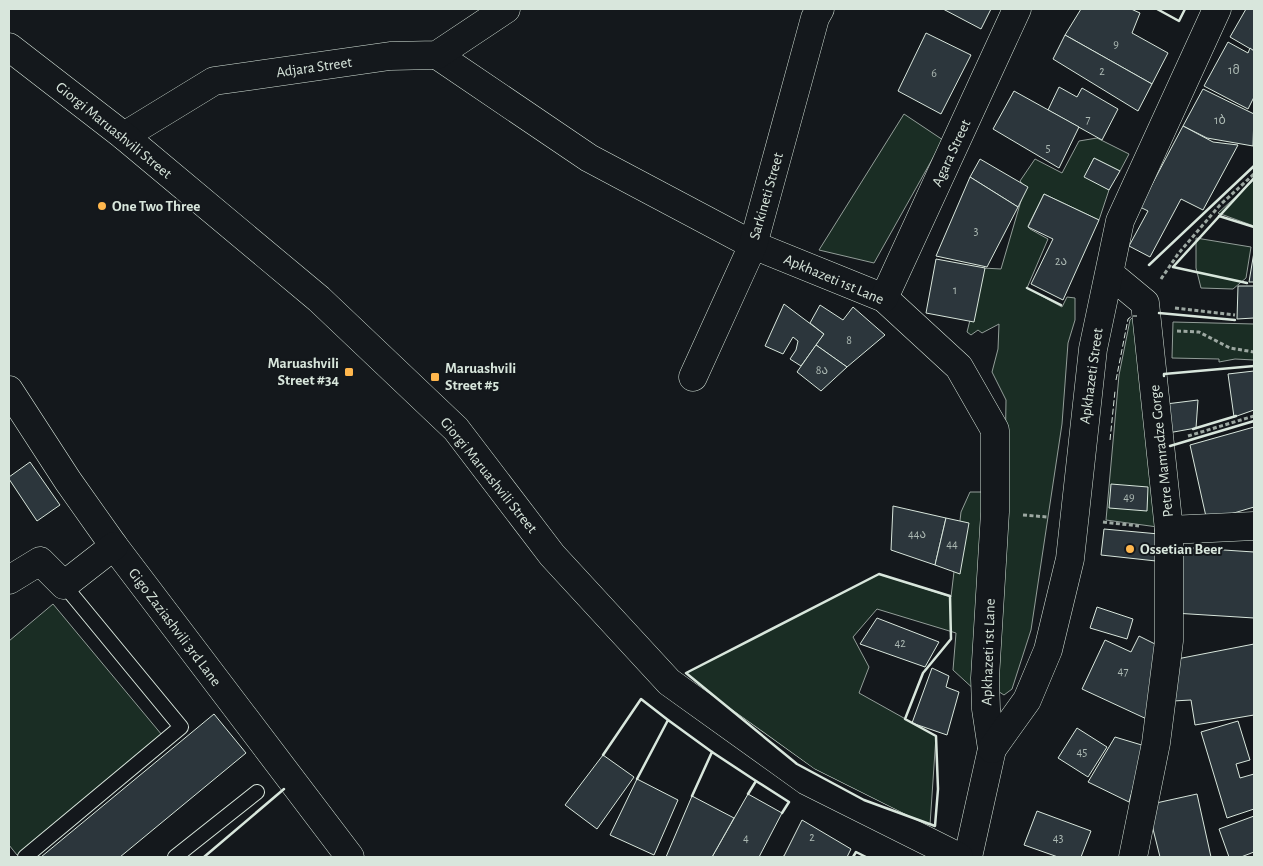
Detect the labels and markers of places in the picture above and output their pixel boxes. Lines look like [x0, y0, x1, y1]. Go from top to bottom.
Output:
place label: One Two Three [112, 199, 200, 214]
marker: One Two Three [96, 200, 108, 212]
place label: Maruashvili Street #34 [268, 356, 339, 388]
place label: Maruashvili Street #5 [445, 361, 516, 393]
marker: Maruashvili Street #34 [343, 366, 355, 378]
marker: Maruashvili Street #5 [429, 371, 441, 383]
place label: Ossetian Beer [1140, 542, 1223, 557]
marker: Ossetian Beer [1124, 543, 1136, 555]

